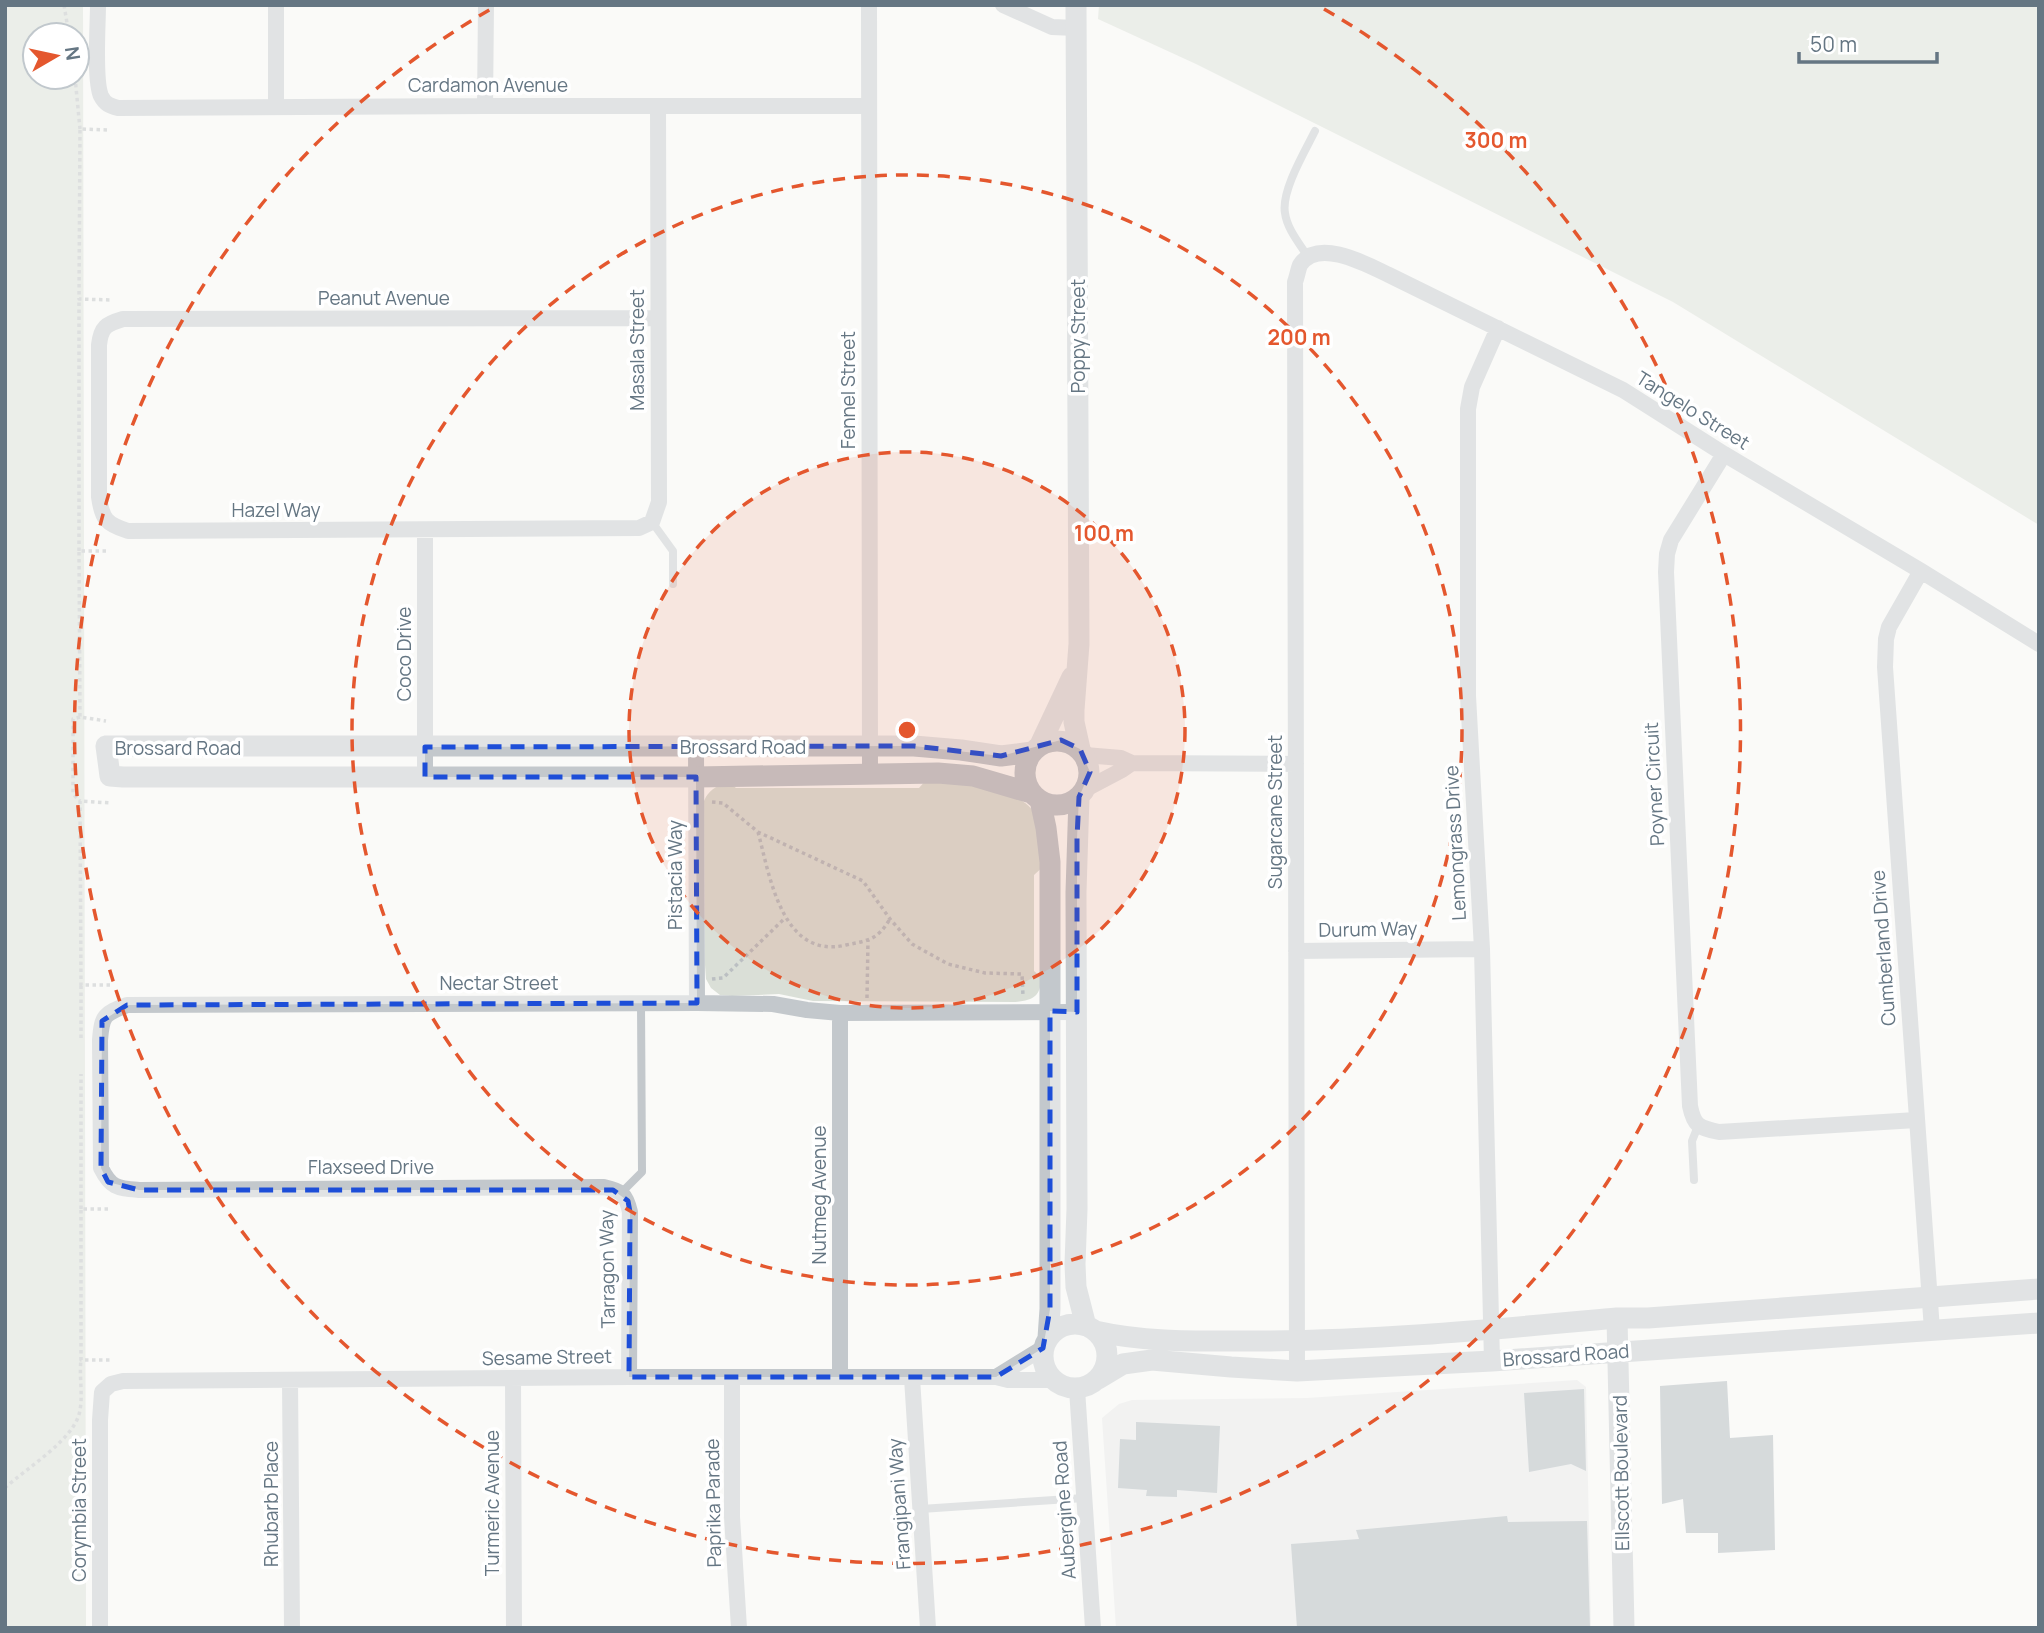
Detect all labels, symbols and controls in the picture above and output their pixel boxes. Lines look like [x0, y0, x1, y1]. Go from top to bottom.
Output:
north arrow [21, 21, 91, 91]
scale bar [1799, 21, 1937, 65]
text: 50 m [1810, 30, 1857, 58]
text: N [59, 45, 87, 62]
street label: Cardamon Avenue [408, 72, 568, 98]
text: 300 m [1465, 126, 1527, 154]
street label: Poppy Street [1065, 279, 1091, 393]
street label: Peanut Avenue [318, 285, 450, 311]
street label: Masala Street [624, 289, 650, 411]
text: 200 m [1267, 323, 1331, 351]
street label: Fennel Street [835, 331, 861, 449]
street label: Tangelo Street [1631, 365, 1755, 455]
street label: Hazel Way [231, 497, 321, 523]
text: 100 m [1074, 519, 1134, 547]
street label: Coco Drive [391, 607, 417, 701]
centre of rings [895, 718, 919, 742]
street label: Poyner Circuit [1638, 721, 1670, 847]
street label: Brossard Road [680, 734, 806, 760]
street label: Brossard Road [115, 735, 241, 761]
street label: Sugarcane Street [1262, 735, 1288, 889]
street label: Lemongrass Drive [1438, 765, 1472, 921]
street label: Pistacia Way [662, 820, 688, 930]
street label: Cumberland Drive [1865, 869, 1901, 1027]
street label: Durum Way [1318, 915, 1418, 943]
street label: Nectar Street [439, 970, 559, 996]
street label: Nutmeg Avenue [806, 1125, 832, 1265]
street label: Flaxseed Drive [308, 1154, 434, 1180]
street label: Tarragon Way [593, 1209, 621, 1329]
street label: Brossard Road [1502, 1338, 1630, 1372]
street label: Sesame Street [482, 1343, 612, 1371]
street label: Ellscott Boulevard [1607, 1395, 1635, 1551]
street label: Turmeric Avenue [479, 1430, 505, 1576]
street label: Frangipani Way [881, 1437, 917, 1571]
street label: Corymbia Street [66, 1438, 92, 1582]
street label: Paprika Parade [699, 1438, 727, 1568]
street label: Aubergine Road [1046, 1440, 1082, 1580]
street label: Rhubarb Place [258, 1441, 284, 1567]

